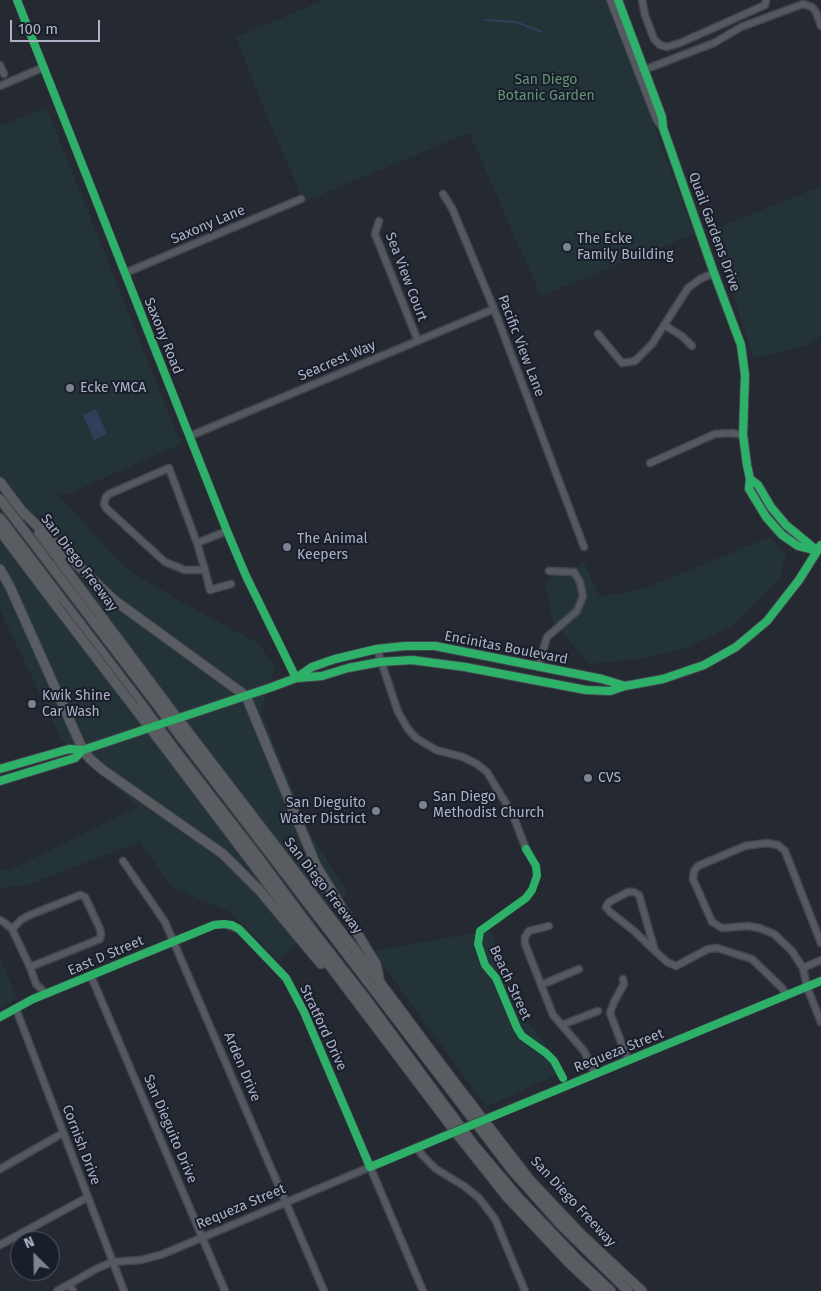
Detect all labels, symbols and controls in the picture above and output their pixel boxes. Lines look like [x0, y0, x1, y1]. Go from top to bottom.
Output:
scale bar [12, 10, 102, 42]
text: 100 m [18, 20, 58, 38]
park label: San Diego Botanic Garden [497, 72, 595, 104]
street label: Quail Gardens Drive [685, 170, 743, 294]
street label: Saxony Lane [168, 202, 248, 248]
street label: Sea View Court [381, 230, 431, 324]
place label: The Ecke Family Building [577, 231, 674, 264]
marker: The Ecke Family Building [561, 241, 573, 253]
street label: Pacific View Lane [494, 293, 548, 399]
street label: Saxony Road [140, 295, 186, 377]
street label: Seacrest Way [296, 337, 378, 385]
place label: Ecke YMCA [80, 380, 146, 396]
marker: Ecke YMCA [64, 382, 76, 394]
street label: San Diego Freeway [37, 511, 121, 615]
place label: The Animal Keepers [297, 531, 368, 564]
marker: The Animal Keepers [281, 541, 293, 553]
street label: Encinitas Boulevard [443, 628, 569, 668]
place label: Kwik Shine Car Wash [42, 688, 111, 720]
marker: Kwik Shine Car Wash [26, 698, 38, 710]
place label: CVS [598, 770, 621, 786]
marker: CVS [582, 772, 594, 784]
place label: San Diego Methodist Church [433, 789, 545, 822]
place label: San Dieguito Water District [280, 795, 366, 828]
marker: San Diego Methodist Church [417, 799, 429, 811]
marker: San Dieguito Water District [370, 805, 382, 817]
street label: San Diego Freeway [280, 835, 366, 937]
street label: East D Street [66, 932, 146, 980]
street label: Beach Street [485, 943, 535, 1023]
street label: Stratford Drive [296, 982, 350, 1074]
street label: Requeza Street [572, 1025, 666, 1077]
street label: Arden Drive [220, 1030, 264, 1104]
street label: San Dieguito Drive [139, 1072, 201, 1186]
street label: Cornish Drive [58, 1103, 104, 1187]
street label: San Diego Freeway [527, 1153, 619, 1251]
street label: Requeza Street [194, 1181, 288, 1233]
north arrow [10, 1231, 60, 1281]
text: N [22, 1233, 37, 1252]

